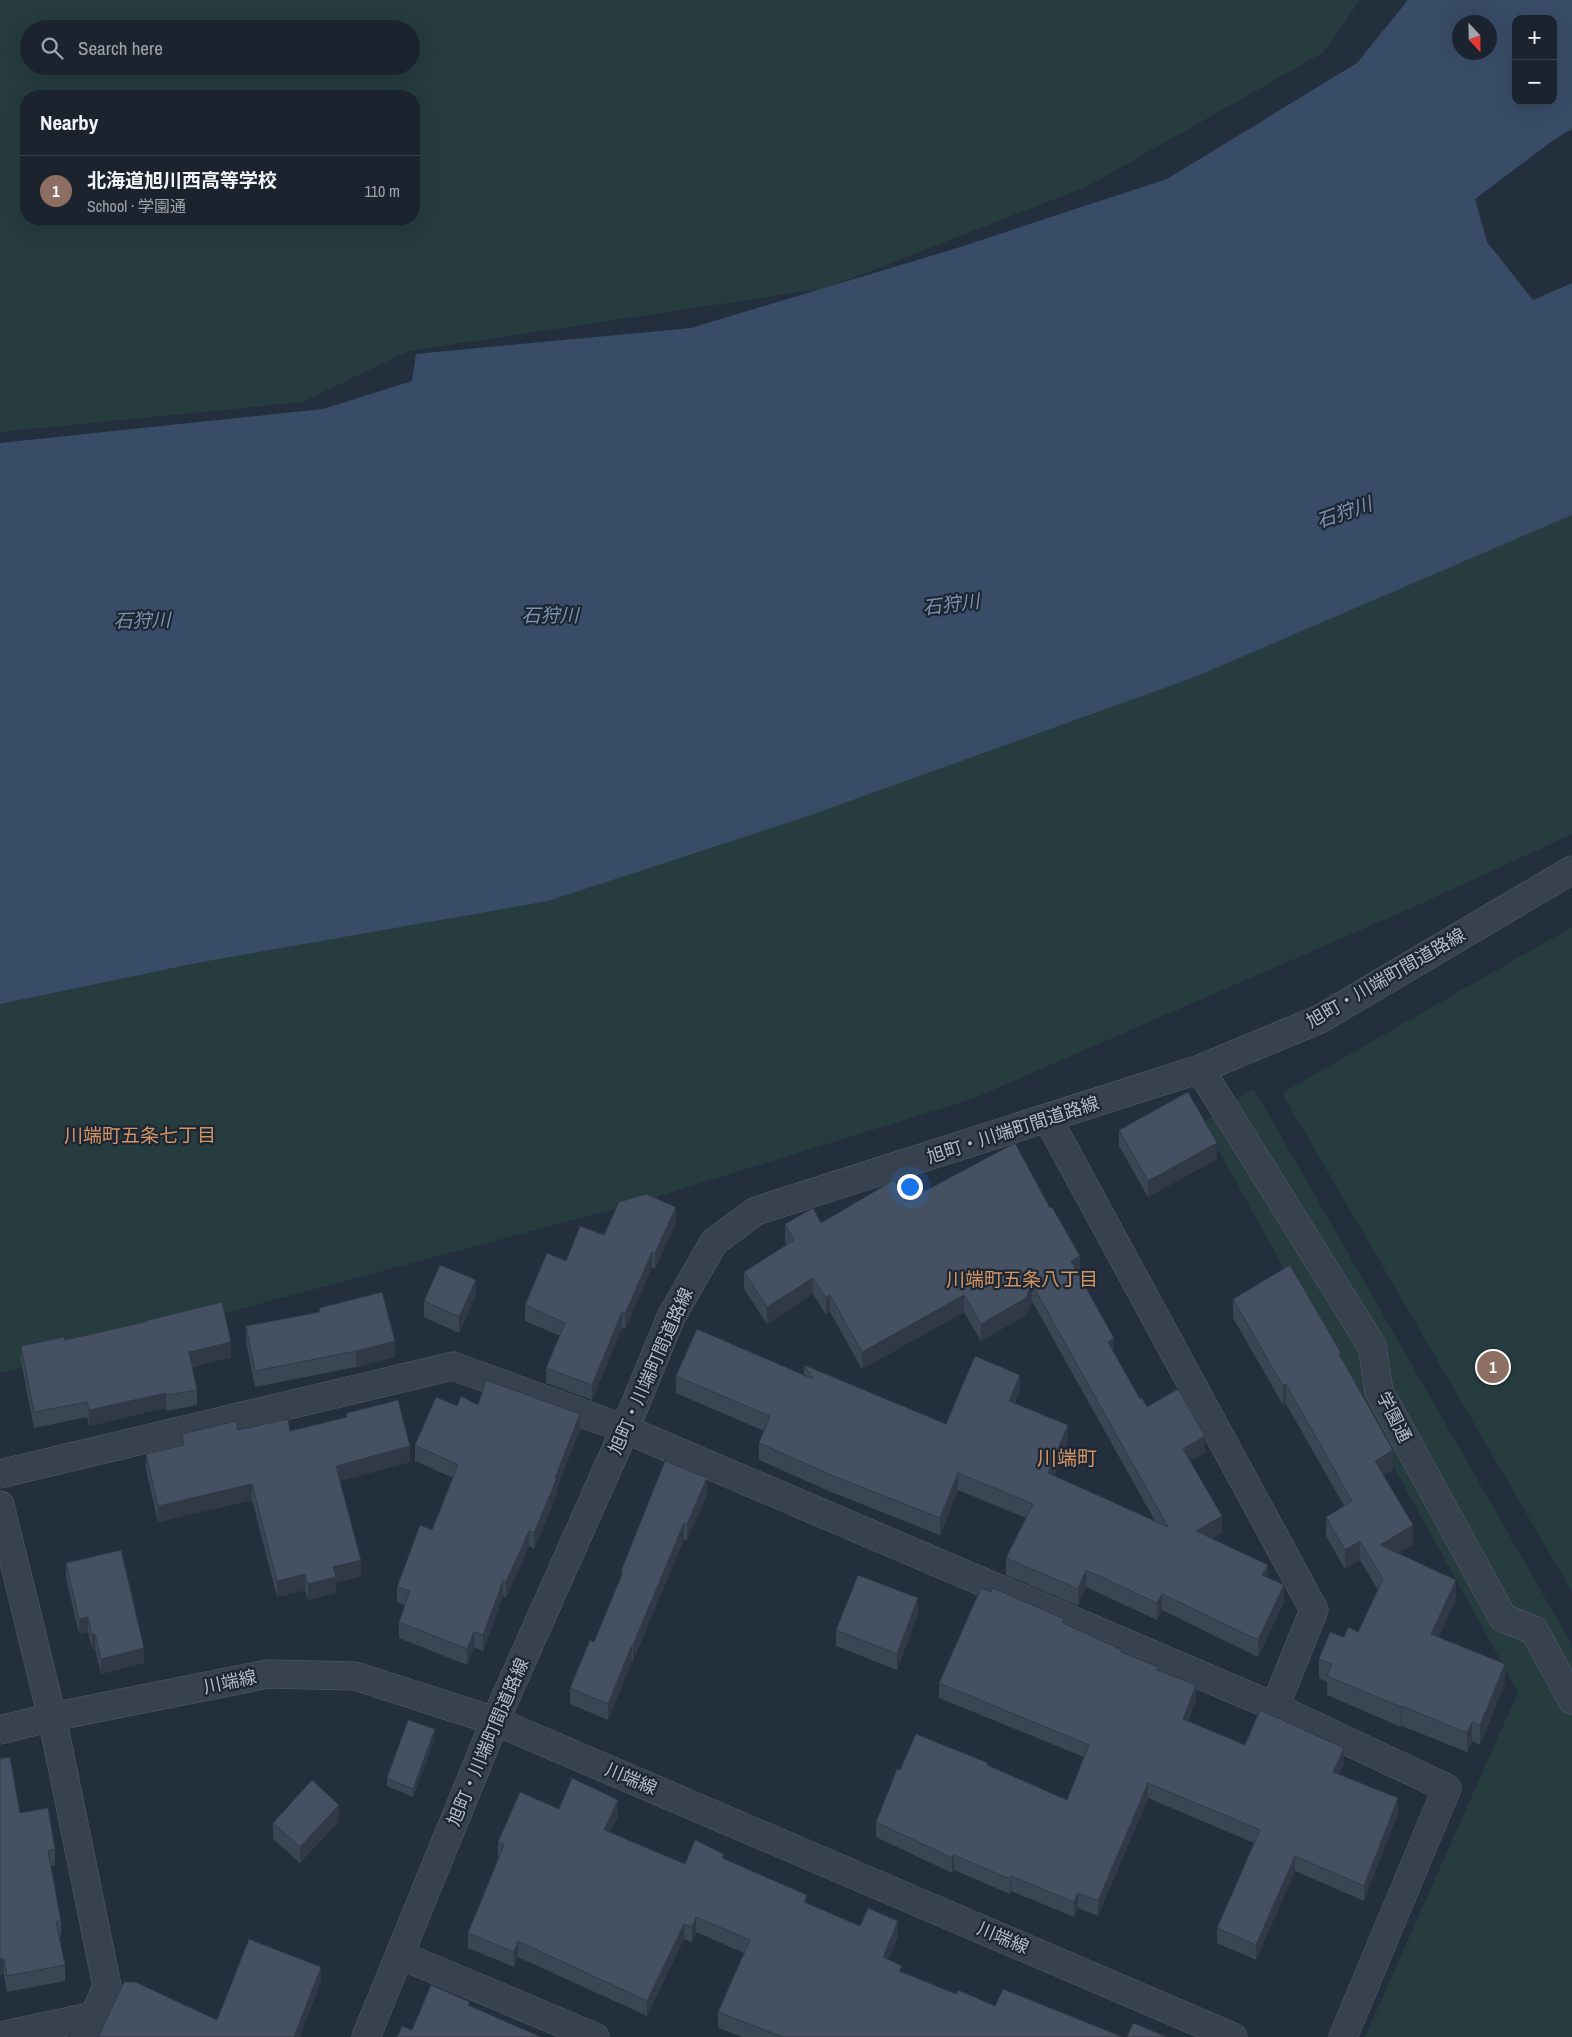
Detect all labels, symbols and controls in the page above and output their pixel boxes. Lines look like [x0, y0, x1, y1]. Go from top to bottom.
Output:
north arrow [1452, 15, 1497, 60]
map controls [1512, 15, 1557, 105]
button: + [1512, 15, 1557, 60]
search box [20, 20, 420, 75]
icon: search [38, 34, 66, 62]
text: Search here [78, 35, 163, 61]
button: − [1512, 60, 1557, 105]
text: Nearby [40, 108, 98, 137]
text: 北海道旭川西高等学校 [87, 167, 277, 193]
text: 1 [52, 180, 60, 202]
text: 110 m [364, 180, 400, 202]
text: School · 学園通 [87, 195, 186, 217]
water label: 石狩川 [1313, 490, 1377, 534]
water label: 石狩川 [921, 587, 983, 620]
water label: 石狩川 [521, 602, 580, 628]
water label: 石狩川 [113, 606, 173, 633]
street label: 旭町・川端町間道路線 [1302, 922, 1470, 1033]
street label: 旭町・川端町間道路線 [923, 1090, 1102, 1169]
district label: 川端町五条七丁目 [64, 1122, 216, 1148]
your location [897, 1174, 923, 1200]
district label: 川端町五条八丁目 [946, 1266, 1098, 1292]
street label: 旭町・川端町間道路線 [603, 1283, 699, 1458]
pin: 1 [1477, 1348, 1509, 1386]
street label: 学園通 [1371, 1387, 1418, 1447]
district label: 川端町 [1037, 1444, 1097, 1471]
street label: 旭町・川端町間道路線 [441, 1654, 534, 1830]
street label: 川端線 [201, 1664, 259, 1699]
street label: 川端線 [601, 1756, 661, 1801]
street label: 川端線 [973, 1915, 1033, 1960]

